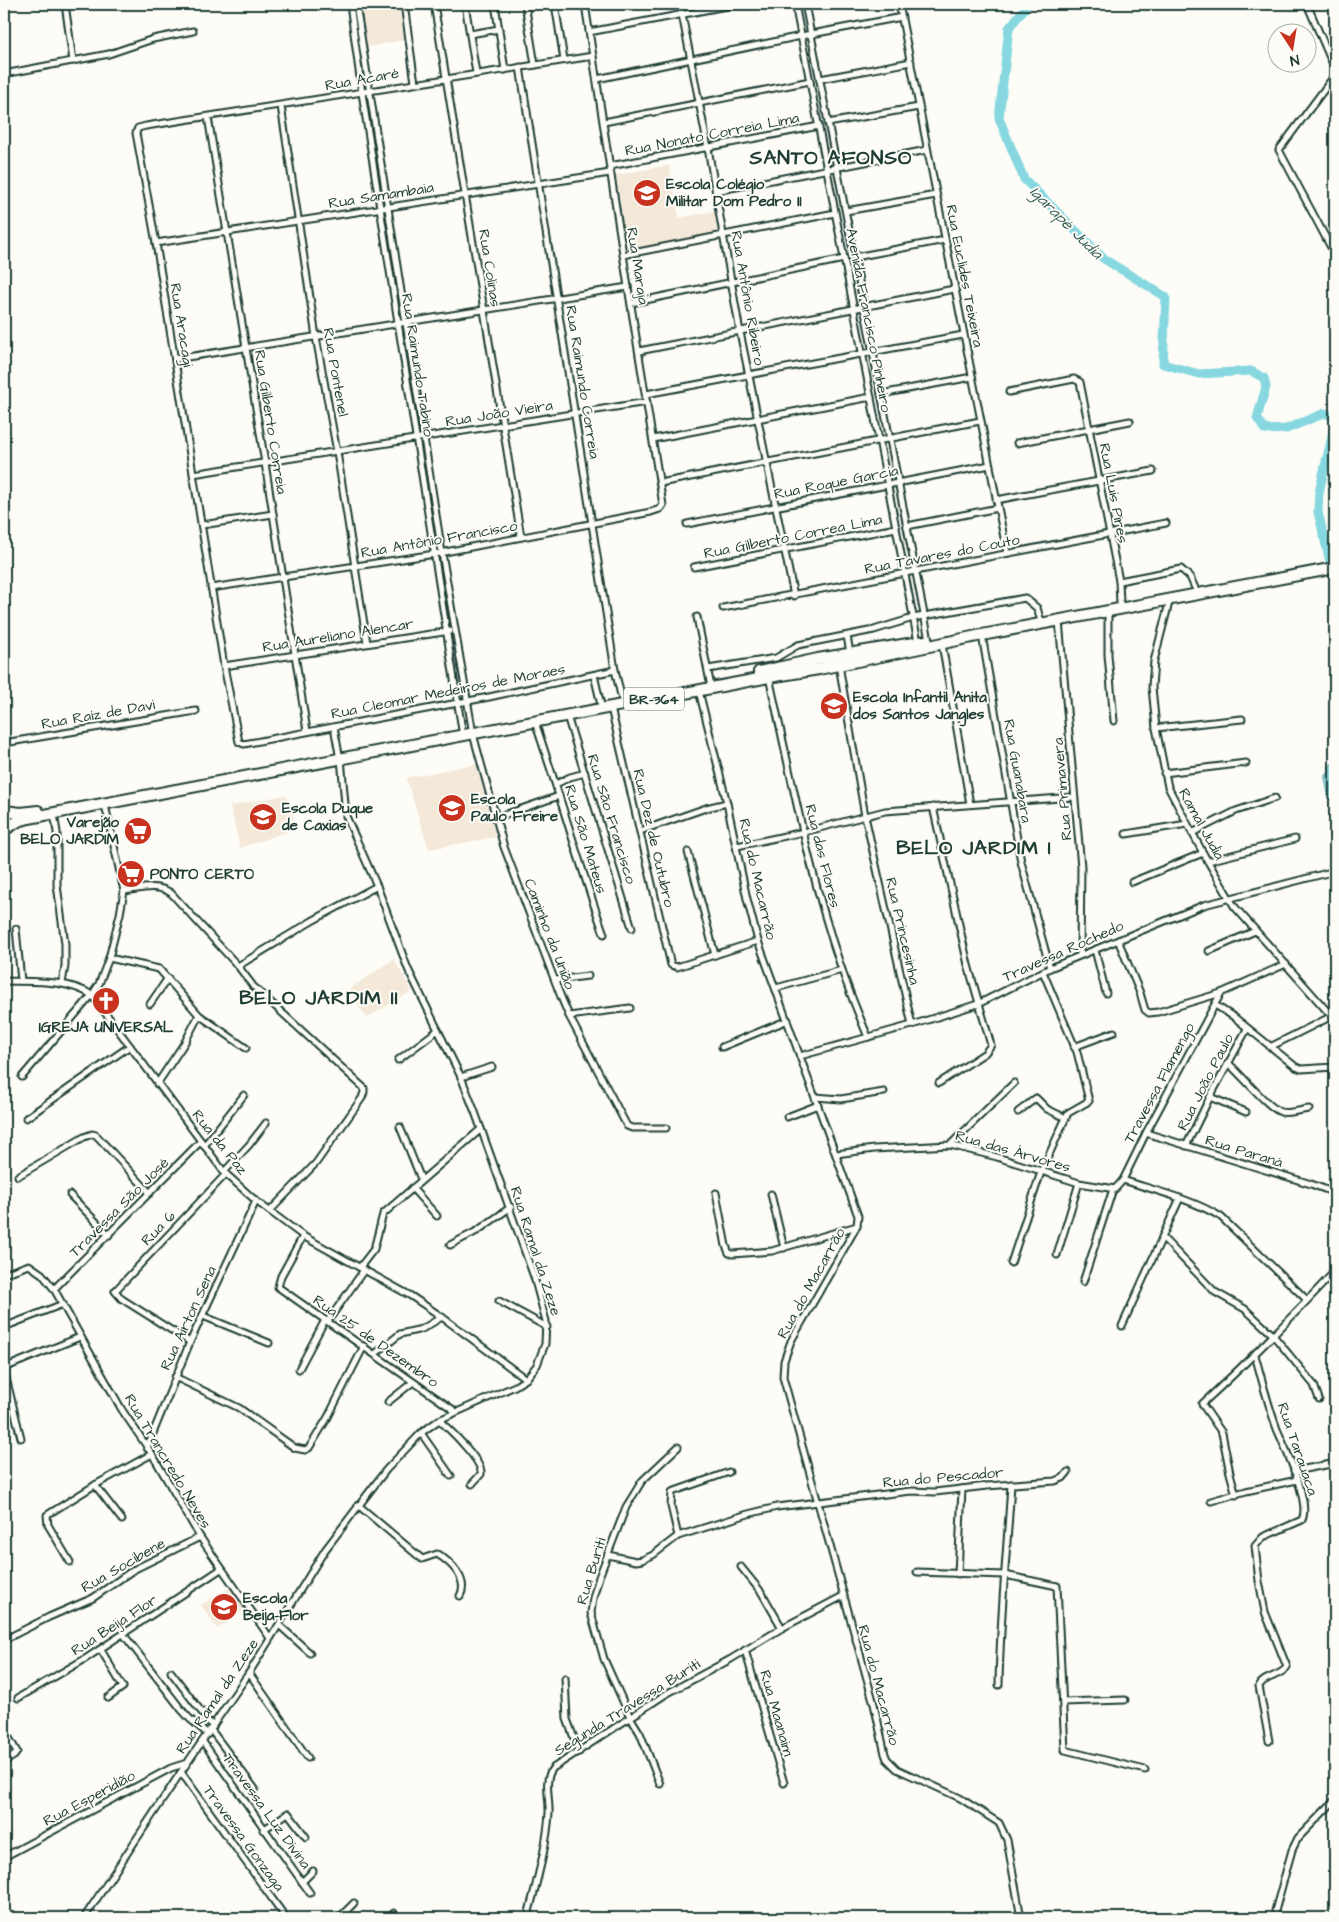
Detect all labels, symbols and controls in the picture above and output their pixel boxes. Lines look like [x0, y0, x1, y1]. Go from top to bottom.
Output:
north arrow [1266, 22, 1316, 72]
text: N [1288, 49, 1301, 70]
street label: Rua Acaré [323, 63, 401, 96]
street label: Rua Nonato Correia Lima [623, 107, 801, 162]
district label: SANTO AFONSO [749, 144, 912, 172]
place label: Escola Colégio Militar Dom Pedro II [666, 174, 802, 212]
street label: Rua Samambaia [327, 177, 436, 214]
school or university icon: Escola Colégio Militar Dom Pedro II [632, 178, 662, 208]
water label: Igarapé Judia [1024, 181, 1108, 265]
street label: Rua Euclides Teixeira [940, 203, 989, 350]
street label: Rua Maraja [621, 226, 654, 307]
street label: Avenida Francisco Pinheiro [840, 226, 897, 415]
street label: Rua Colinas [473, 228, 506, 309]
street label: Rua Antônio Ribeiro [725, 229, 770, 368]
street label: Rua Aracagi [164, 282, 199, 369]
street label: Rua Raimundo Tabino [396, 292, 439, 439]
street label: Rua Raimundo Correia [560, 304, 605, 461]
street label: Rua Pontenel [317, 326, 354, 418]
street label: Rua Gilberto Correia [249, 348, 292, 496]
street label: Rua João Vieira [444, 395, 555, 432]
street label: Rua Luís Pires [1094, 441, 1134, 545]
street label: Rua Roque Garcia [772, 460, 900, 505]
street label: Rua Gilberto Correa Lima [702, 509, 885, 564]
street label: Rua Antônio Francisco [359, 515, 520, 564]
street label: Rua Tavares do Couto [863, 529, 1022, 580]
street label: Rua Aureliano Alencar [261, 613, 415, 658]
street label: Rua Cleomar Medeiros de Moraes [329, 658, 567, 725]
place label: Escola Infantil Anita dos Santos Jangles [852, 687, 987, 727]
road number: BR-364 [624, 688, 684, 711]
school or university icon: Escola Infantil Anita dos Santos Jangles [819, 691, 849, 721]
street label: Rua Raíz de Davi [40, 694, 157, 735]
street label: Rua Guanabara [998, 718, 1037, 825]
street label: Rua Primavera [1048, 736, 1077, 841]
street label: Rua São Francisco [582, 752, 641, 887]
street label: Rua Dez de Outubro [627, 767, 680, 910]
street label: Rua São Mateus [559, 782, 612, 897]
street label: Ramal Judia [1173, 785, 1230, 864]
place label: Escola Paulo Freire [471, 789, 558, 827]
school or university icon: Escola Paulo Freire [437, 793, 467, 823]
place label: Escola Duque de Caxias [281, 798, 373, 836]
school or university icon: Escola Duque de Caxias [248, 802, 278, 832]
street label: Rua das Flores [800, 802, 846, 910]
place label: Varejão BELO JARDIM [20, 812, 120, 850]
supermarket icon: Varejão BELO JARDIM [123, 816, 153, 846]
street label: Rua do Macarrão [733, 816, 782, 942]
district label: BELO JARDIM I [896, 834, 1052, 862]
supermarket icon: PONTO CERTO [116, 859, 146, 889]
place label: PONTO CERTO [150, 864, 254, 885]
street label: Rua Princesinha [880, 875, 925, 987]
street label: Caminho da União [519, 876, 581, 993]
street label: Travessa Rochedo [999, 915, 1127, 988]
district label: BELO JARDIM II [239, 984, 399, 1012]
church icon: IGREJA UNIVERSAL [91, 986, 121, 1016]
place label: IGREJA UNIVERSAL [39, 1017, 174, 1038]
street label: Travessa Flamengo [1119, 1019, 1201, 1148]
street label: Rua João Paulo [1172, 1030, 1239, 1134]
street label: Rua da Paz [187, 1105, 253, 1180]
street label: Rua das Árvores [953, 1125, 1073, 1178]
street label: Rua Paraná [1202, 1130, 1286, 1173]
street label: Travessa São José [65, 1153, 174, 1262]
street label: Rua Ramal da Zeze [505, 1184, 566, 1318]
street label: Rua 6 [136, 1206, 181, 1251]
street label: Rua do Macarrão [772, 1223, 851, 1343]
street label: Rua Airton Sena [155, 1262, 222, 1374]
street label: Rua 25 de Dezembro [309, 1290, 443, 1393]
street label: Rua Trancredo Neves [119, 1390, 216, 1533]
street label: Rua Tarauaca [1272, 1400, 1323, 1499]
street label: Rua do Pescador [882, 1462, 1004, 1493]
street label: Rua Socibene [77, 1533, 169, 1598]
street label: Rua Buriti [571, 1534, 612, 1607]
place label: Escola Beija-Flor [243, 1588, 309, 1626]
street label: Rua Beija Flor [67, 1590, 161, 1661]
school or university icon: Escola Beija-Flor [209, 1592, 239, 1622]
street label: Rua do Macarrão [852, 1623, 905, 1748]
street label: Rua Ramal da Zeze [171, 1635, 264, 1758]
street label: Segunda Travessa Buriti [550, 1653, 706, 1762]
street label: Rua Maanaim [754, 1668, 799, 1759]
street label: Travessa Luz Divina [217, 1749, 316, 1874]
street label: Rua Esperidião [40, 1765, 139, 1832]
street label: Travessa Gonzaga [197, 1781, 290, 1897]

